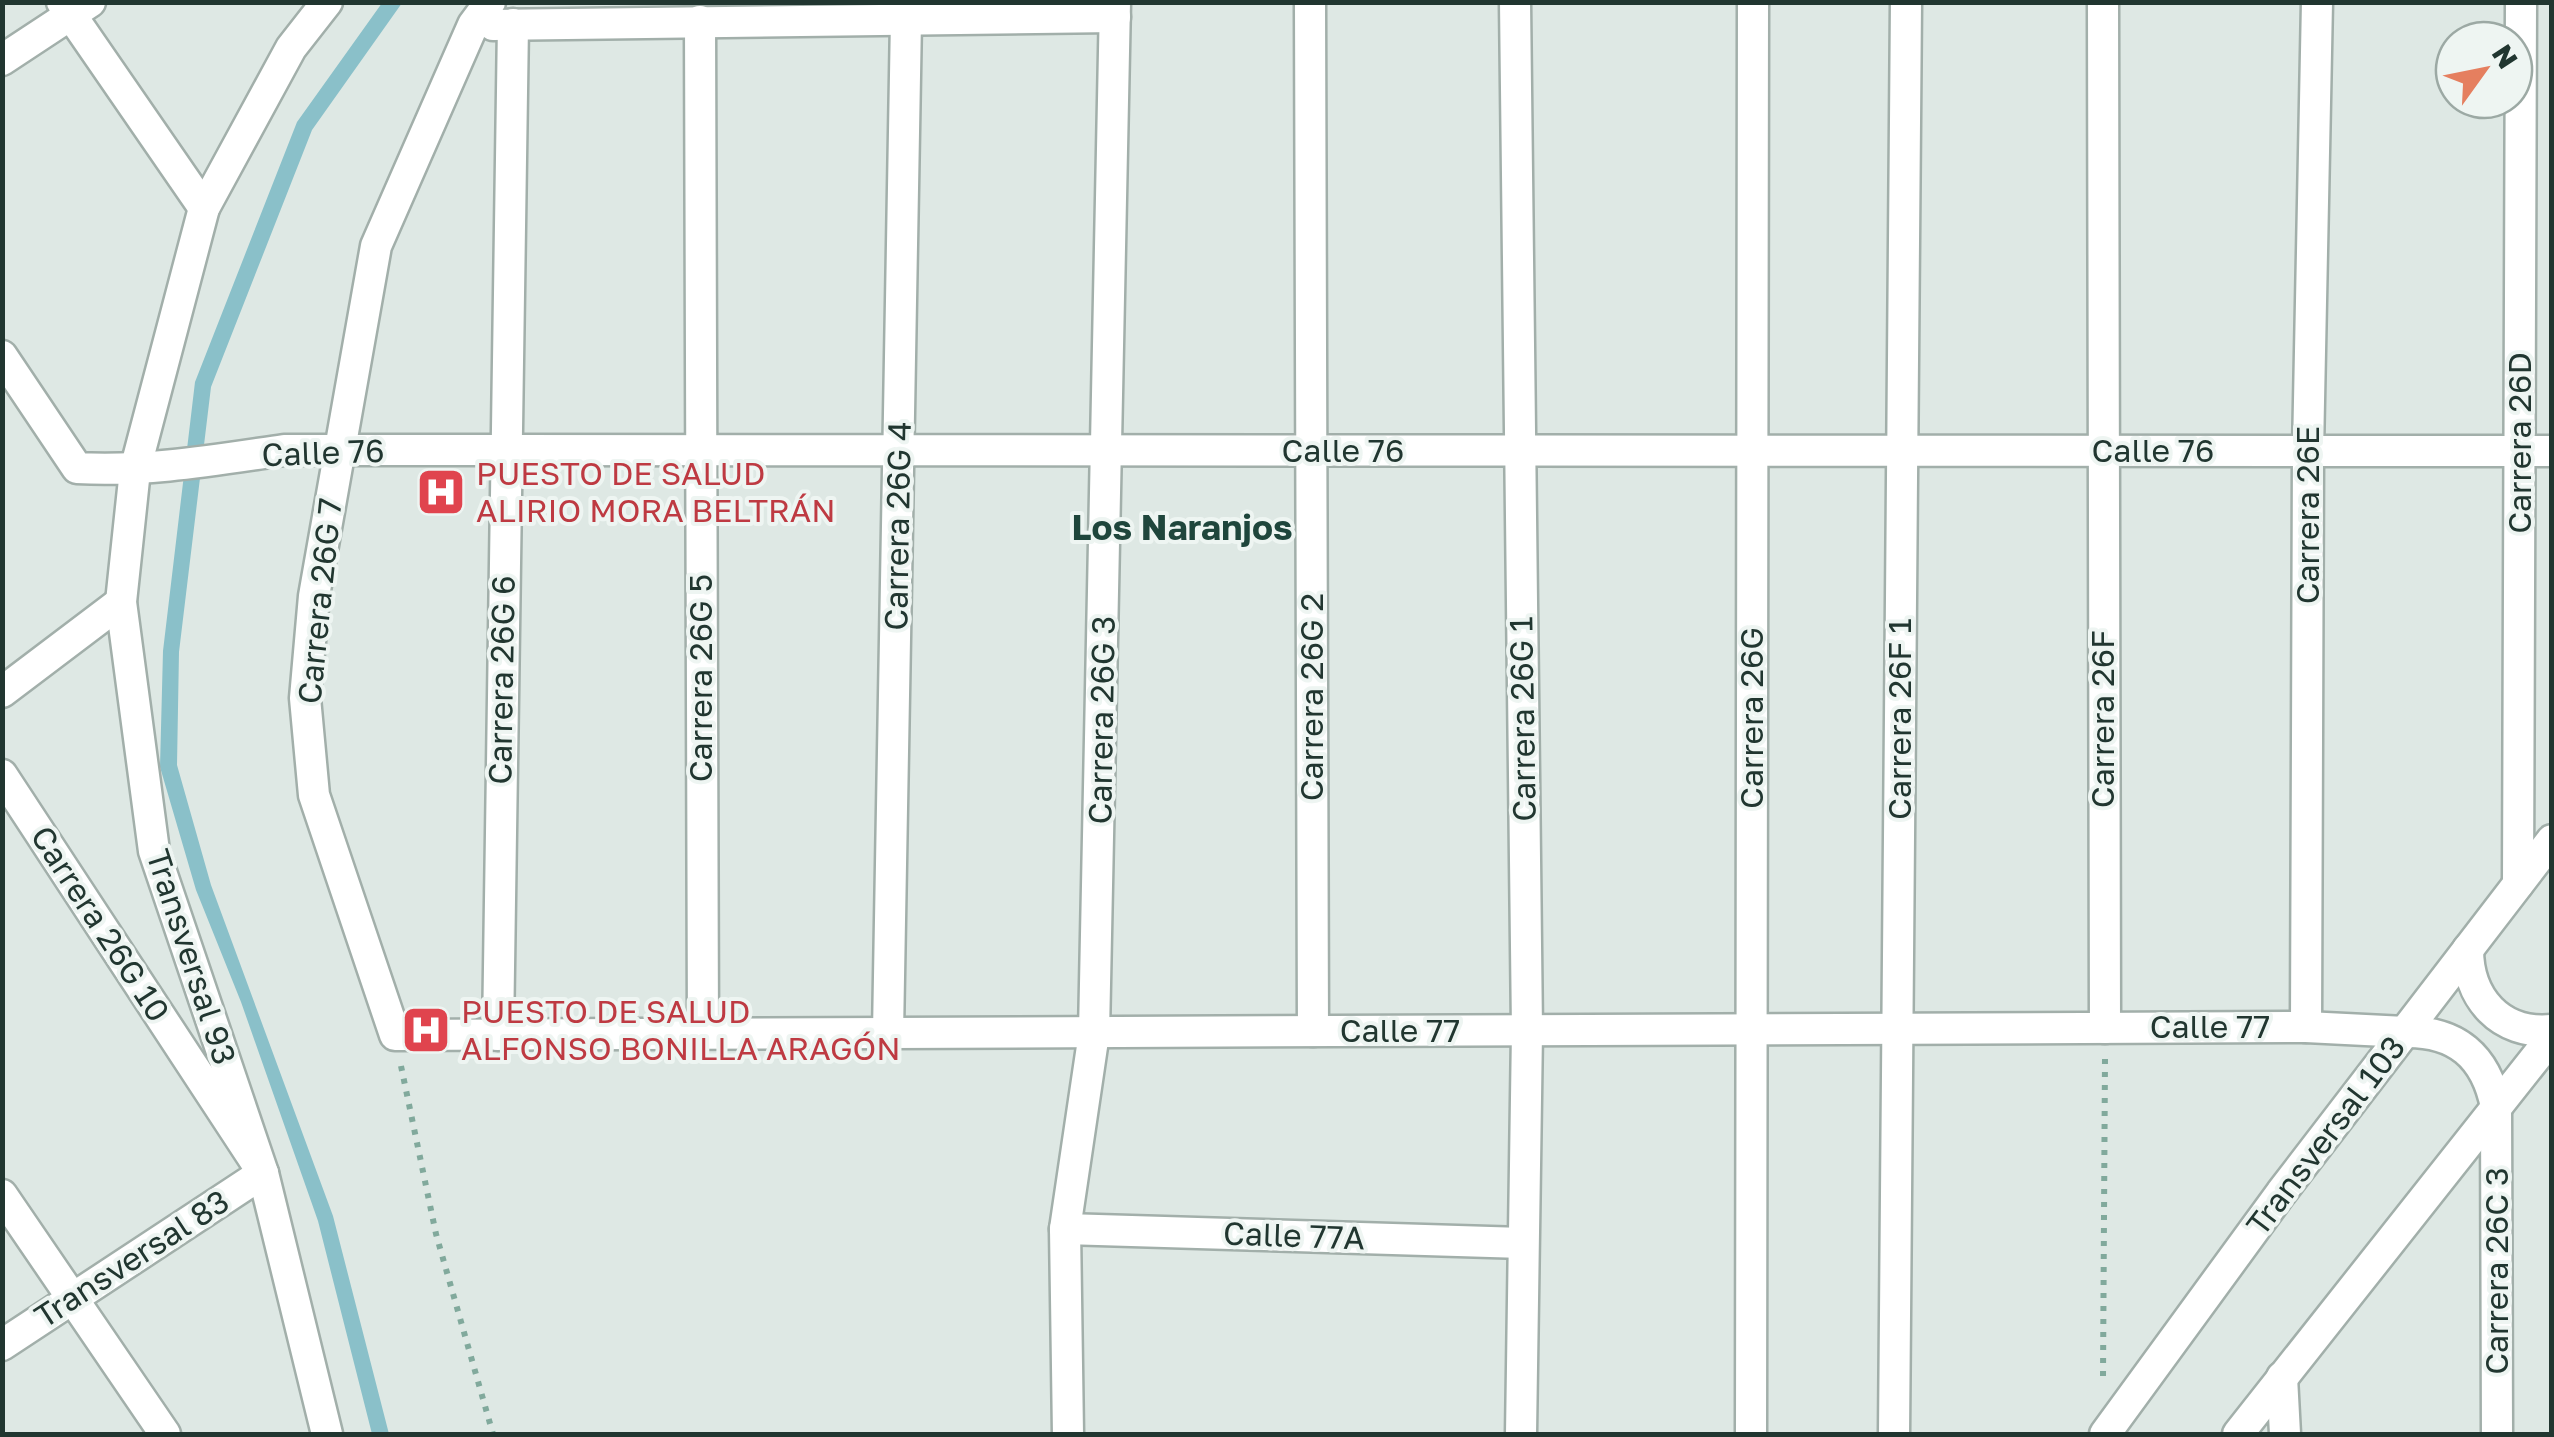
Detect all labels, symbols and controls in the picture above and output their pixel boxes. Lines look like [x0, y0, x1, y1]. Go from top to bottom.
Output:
north arrow [2434, 20, 2534, 120]
text: N [2486, 38, 2525, 74]
street label: Carrera 26D [2500, 352, 2538, 534]
street label: Carrera 26G 4 [876, 421, 918, 631]
street label: Carrera 26E [2288, 426, 2326, 604]
street label: Calle 76 [261, 431, 385, 473]
street label: Calle 76 [1282, 431, 1404, 469]
street label: Calle 76 [2092, 431, 2214, 469]
place label: PUESTO DE SALUD ALIRIO MORA BELTRÁN [476, 454, 836, 529]
hospital icon: PUESTO DE SALUD ALIRIO MORA BELTRÁN [415, 466, 467, 518]
street label: Carrera 26G 7 [289, 496, 349, 706]
district label: Los Naranjos [1071, 506, 1293, 548]
street label: Carrera 26G 5 [681, 574, 719, 782]
street label: Carrera 26G 6 [480, 575, 522, 785]
street label: Carrera 26G 2 [1292, 593, 1330, 801]
street label: Carrera 26G 3 [1080, 615, 1122, 825]
street label: Carrera 26G 1 [1501, 616, 1543, 822]
street label: Carrera 26F 1 [1880, 618, 1918, 820]
street label: Carrera 26G [1732, 627, 1770, 809]
street label: Carrera 26F [2083, 630, 2121, 808]
street label: Carrera 26G 10 [24, 819, 178, 1028]
street label: Transversal 93 [139, 845, 245, 1069]
place label: PUESTO DE SALUD ALFONSO BONILLA ARAGÓN [461, 992, 901, 1067]
hospital icon: PUESTO DE SALUD ALFONSO BONILLA ARAGÓN [400, 1004, 452, 1056]
street label: Calle 77 [2150, 1007, 2270, 1045]
street label: Calle 77 [1340, 1011, 1460, 1049]
street label: Transversal 103 [2238, 1028, 2412, 1242]
street label: Carrera 26C 3 [2477, 1167, 2515, 1375]
street label: Transversal 83 [27, 1181, 236, 1335]
street label: Calle 77A [1222, 1214, 1366, 1256]

